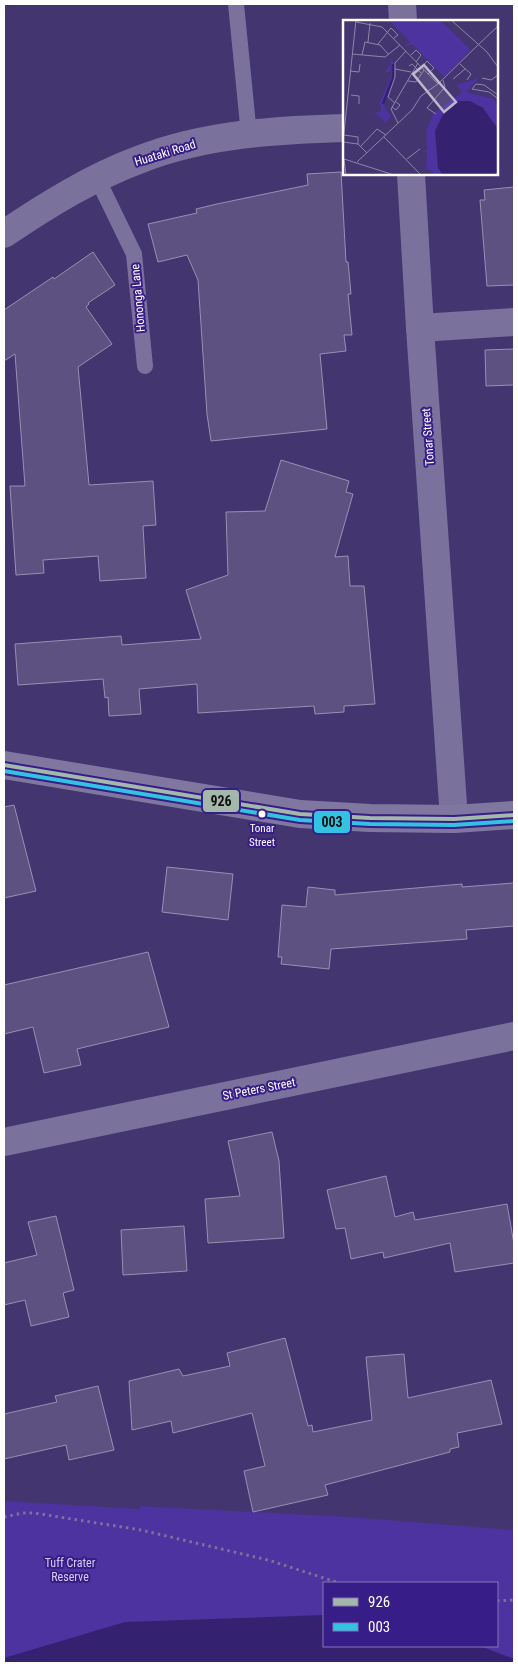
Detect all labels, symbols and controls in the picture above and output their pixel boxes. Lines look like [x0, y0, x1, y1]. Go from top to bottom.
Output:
inset map [343, 20, 498, 175]
street label: Huataki Road [133, 137, 197, 169]
street label: Hononga Lane [128, 263, 148, 333]
street label: Tonar Street [419, 407, 437, 466]
line badge: 926 [202, 789, 240, 813]
text: 926 [210, 793, 232, 809]
marker: Tonar Street [257, 809, 267, 819]
line badge: 003 [313, 810, 351, 834]
text: 003 [321, 814, 343, 830]
place label: Tonar Street [249, 822, 275, 849]
street label: St Peters Street [221, 1075, 297, 1103]
park label: Tuff Crater Reserve [45, 1556, 96, 1584]
legend [323, 1582, 498, 1647]
text: 926 [368, 1593, 390, 1611]
text: 003 [368, 1618, 390, 1636]

